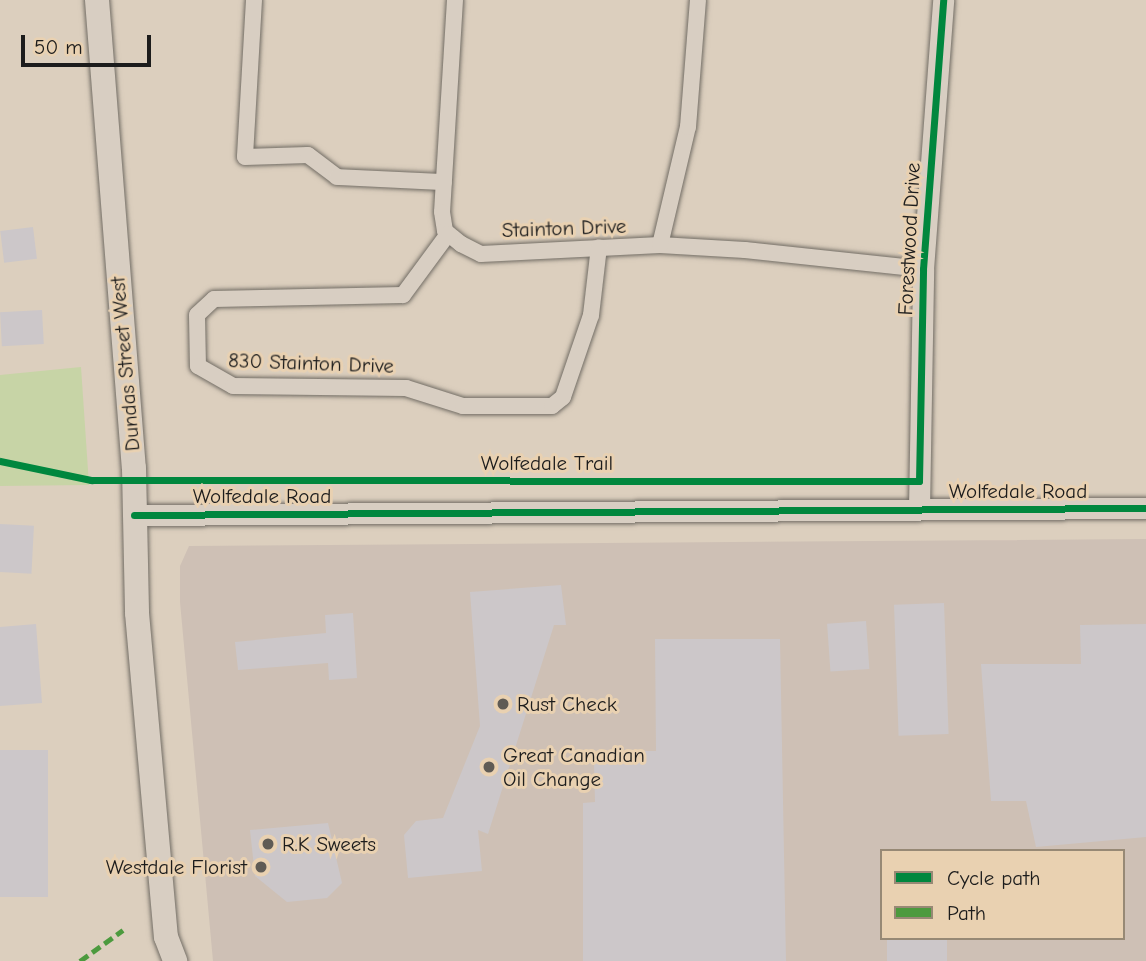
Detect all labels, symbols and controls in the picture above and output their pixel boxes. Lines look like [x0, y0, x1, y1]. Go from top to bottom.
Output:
scale bar [24, 21, 154, 65]
text: 50 m [34, 35, 83, 59]
street label: Forestwood Drive [892, 162, 926, 316]
street label: Stainton Drive [501, 213, 627, 243]
street label: Dundas Street West [105, 276, 145, 452]
street label: 830 Stainton Drive [228, 348, 394, 378]
street label: Wolfedale Trail [481, 450, 613, 476]
street label: Wolfedale Road [949, 478, 1087, 504]
street label: Wolfedale Road [193, 483, 331, 509]
place label: Rust Check [517, 691, 617, 717]
marker: Rust Check [495, 696, 511, 712]
place label: Great Canadian Oil Change [503, 742, 645, 792]
marker: Great Canadian Oil Change [481, 759, 497, 775]
place label: R.K Sweets [282, 831, 376, 857]
marker: R.K Sweets [260, 836, 276, 852]
legend [880, 849, 1125, 940]
place label: Westdale Florist [106, 854, 247, 880]
marker: Westdale Florist [253, 859, 269, 875]
text: Cycle path [947, 866, 1040, 890]
text: Path [947, 901, 986, 925]

